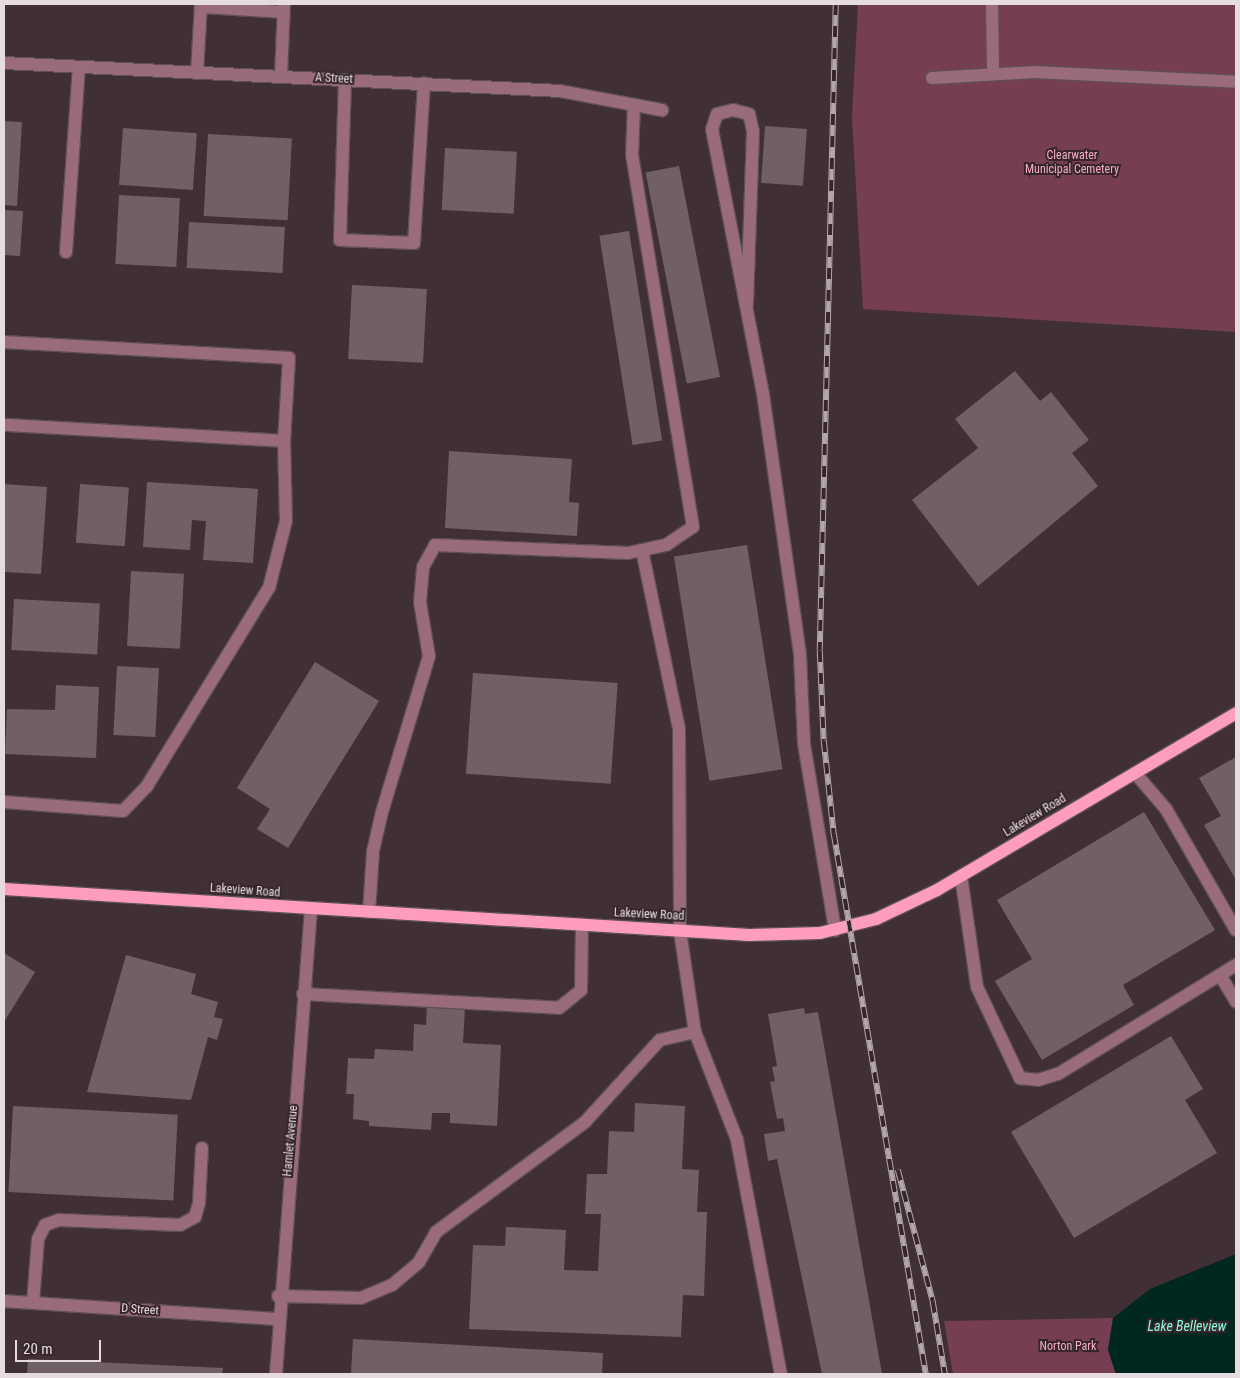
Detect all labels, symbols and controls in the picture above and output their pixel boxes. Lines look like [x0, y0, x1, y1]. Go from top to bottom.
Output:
street label: A Street [315, 71, 353, 87]
park label: Clearwater Municipal Cemetery [1025, 149, 1119, 177]
street label: Lakeview Road [1001, 792, 1069, 840]
street label: Lakeview Road [209, 881, 281, 901]
street label: Lakeview Road [613, 906, 685, 924]
street label: Hamlet Avenue [281, 1105, 301, 1177]
street label: D Street [121, 1302, 159, 1318]
water label: Lake Belleview [1148, 1318, 1226, 1334]
scale bar [18, 1330, 104, 1362]
text: 20 m [23, 1340, 53, 1358]
park label: Norton Park [1040, 1340, 1096, 1354]

